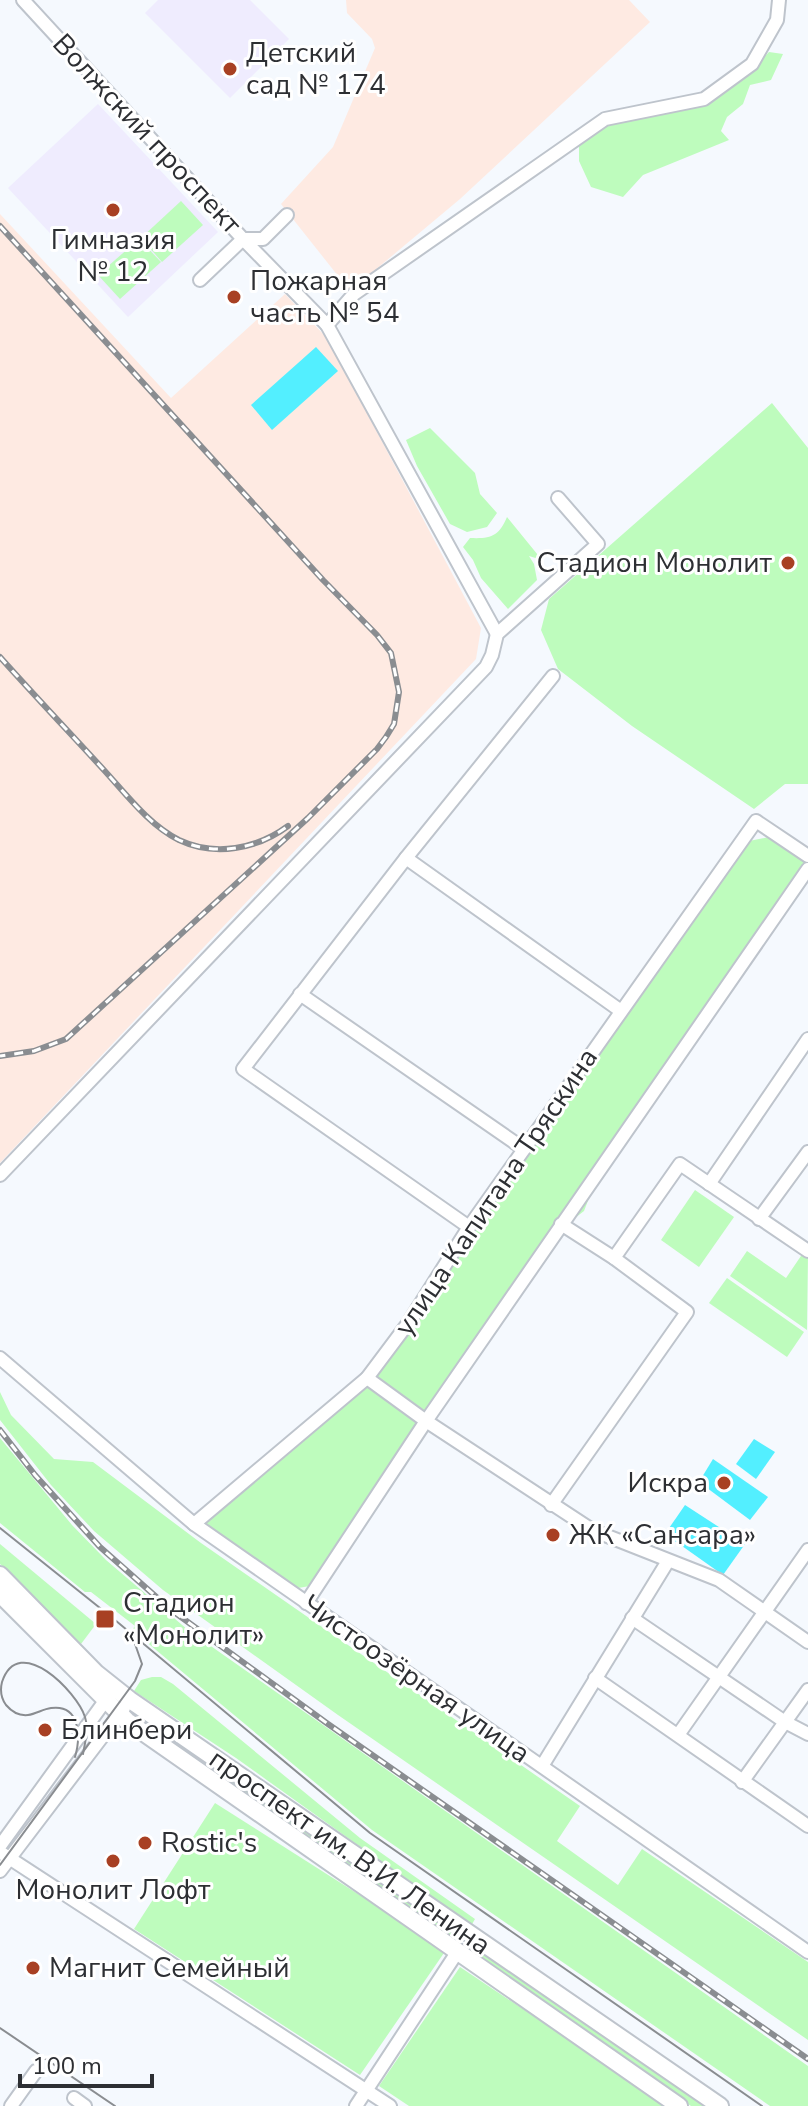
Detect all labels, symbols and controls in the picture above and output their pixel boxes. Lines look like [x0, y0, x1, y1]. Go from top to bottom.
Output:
street label: Волжский проспект [44, 26, 250, 243]
place label: Детский сад № 174 [246, 34, 386, 104]
marker: Детский сад № 174 [221, 60, 239, 78]
marker: Гимназия № 12 [104, 201, 122, 219]
place label: Гимназия № 12 [51, 221, 175, 291]
place label: Пожарная часть № 54 [250, 262, 399, 332]
marker: Пожарная часть № 54 [225, 288, 243, 306]
place label: Стадион Монолит [537, 544, 773, 582]
marker: Стадион Монолит [779, 554, 797, 572]
street label: улица Капитана Тряскина [385, 1041, 607, 1343]
place label: Искра [628, 1464, 708, 1502]
marker: Искра [715, 1474, 733, 1492]
place label: ЖК «Сансара» [569, 1516, 756, 1554]
marker: ЖК «Сансара» [544, 1526, 562, 1544]
place label: Стадион «Монолит» [123, 1584, 264, 1654]
street label: Чистоозёрная улица [294, 1586, 538, 1772]
marker: Стадион «Монолит» [94, 1608, 116, 1630]
place label: Блинбери [61, 1711, 192, 1749]
marker: Блинбери [36, 1721, 54, 1739]
street label: проспект им. В.И. Ленина [202, 1740, 498, 1964]
place label: Rostic's [161, 1824, 257, 1862]
marker: Rostic's [136, 1834, 154, 1852]
marker: Монолит Лофт [104, 1852, 122, 1870]
place label: Монолит Лофт [15, 1871, 211, 1909]
place label: Магнит Семейный [49, 1949, 290, 1987]
marker: Магнит Семейный [24, 1959, 42, 1977]
scale bar [20, 2038, 152, 2088]
text: 100 m [32, 2050, 102, 2082]

